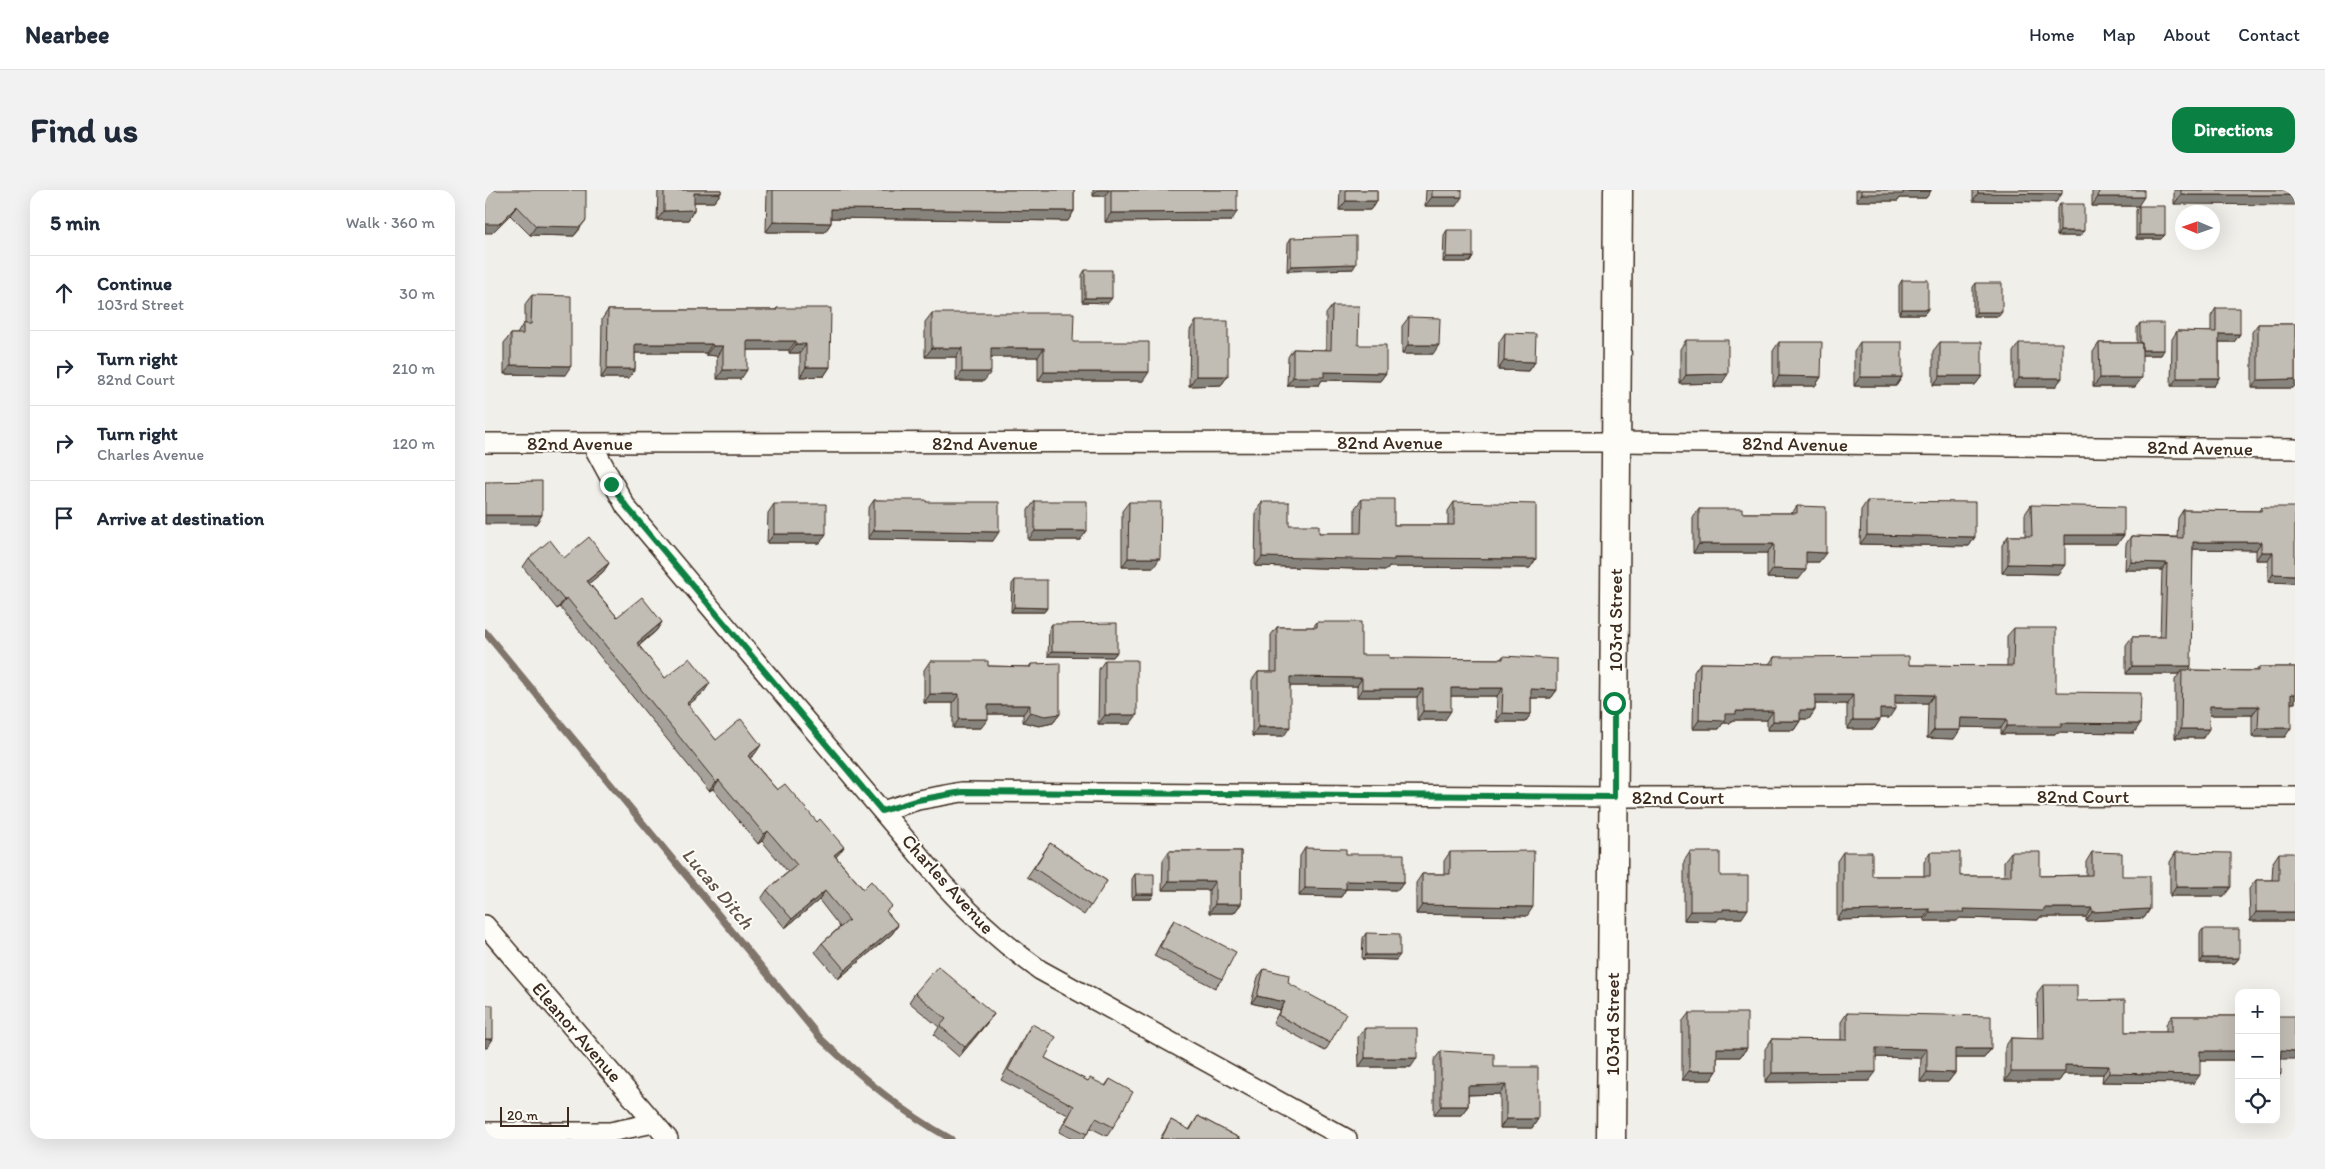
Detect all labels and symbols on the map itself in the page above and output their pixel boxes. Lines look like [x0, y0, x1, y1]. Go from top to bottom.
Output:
north arrow [2175, 205, 2220, 250]
street label: 82nd Avenue [1337, 431, 1443, 454]
street label: 82nd Avenue [527, 432, 633, 455]
street label: 82nd Avenue [932, 432, 1038, 455]
street label: 82nd Avenue [1742, 432, 1848, 456]
street label: 82nd Avenue [2147, 436, 2253, 460]
route end [600, 473, 623, 496]
street label: 103rd Street [1604, 568, 1627, 672]
route start [1603, 692, 1626, 715]
street label: 82nd Court [2037, 785, 2129, 808]
street label: 82nd Court [1632, 786, 1724, 809]
street label: Charles Avenue [897, 829, 999, 939]
water label: Lucas Ditch [677, 843, 759, 934]
street label: 103rd Street [1601, 972, 1624, 1076]
street label: Eleanor Avenue [527, 977, 627, 1087]
scale bar [500, 1104, 569, 1127]

